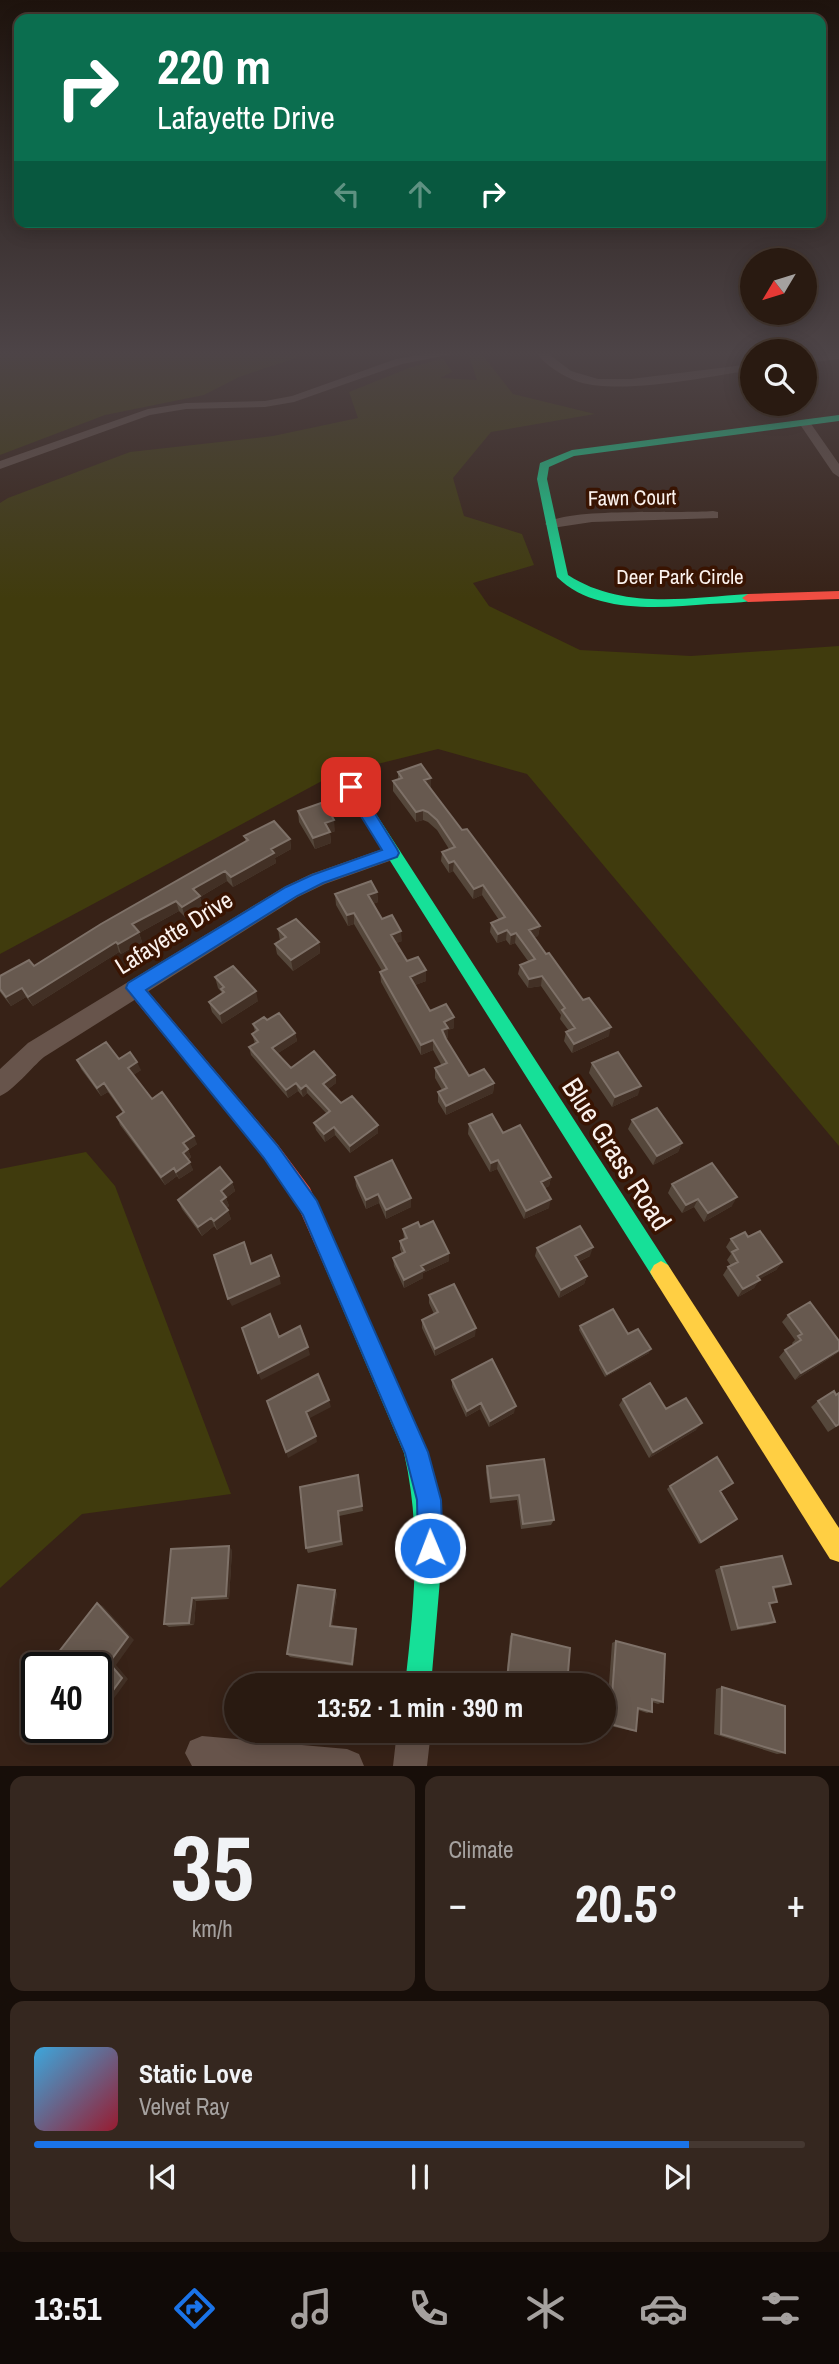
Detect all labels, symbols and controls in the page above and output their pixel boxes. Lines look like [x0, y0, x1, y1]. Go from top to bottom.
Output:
text: 220 m [157, 33, 271, 99]
icon: right [42, 42, 133, 133]
text: Lafayette Drive [157, 96, 335, 139]
icon: left [328, 175, 366, 213]
icon: ahead [401, 175, 439, 213]
icon: right [474, 175, 512, 213]
north arrow [740, 248, 817, 326]
map controls [740, 248, 817, 416]
button: search [740, 339, 817, 416]
street label: Fawn Court [588, 482, 677, 513]
street label: Deer Park Circle [616, 562, 744, 591]
pin [321, 757, 381, 817]
icon: arrive [332, 768, 370, 806]
street label: Lafayette Drive [108, 883, 239, 981]
street label: Blue Grass Road [553, 1070, 681, 1238]
position arrow [393, 1511, 467, 1585]
speed limit sign: 40 [21, 1652, 112, 1743]
text: 13:52 · 1 min · 390 m [317, 1690, 523, 1725]
text: 35 [171, 1806, 254, 1928]
text: Climate [449, 1834, 513, 1865]
text: 20.5° [575, 1868, 679, 1938]
text: − [449, 1878, 467, 1929]
text: + [787, 1878, 805, 1929]
text: km/h [192, 1913, 233, 1944]
text: Static Love [139, 2056, 253, 2091]
text: Velvet Ray [139, 2091, 229, 2122]
icon: previous [144, 2158, 182, 2196]
icon: pause [401, 2158, 439, 2196]
icon: next [658, 2158, 696, 2196]
icon: directions [170, 2284, 219, 2333]
icon: music [287, 2284, 336, 2333]
icon: phone [404, 2284, 453, 2333]
icon: climate [521, 2284, 570, 2333]
icon: car [639, 2284, 688, 2333]
icon: filters [756, 2284, 805, 2333]
text: 13:51 [34, 2287, 101, 2330]

